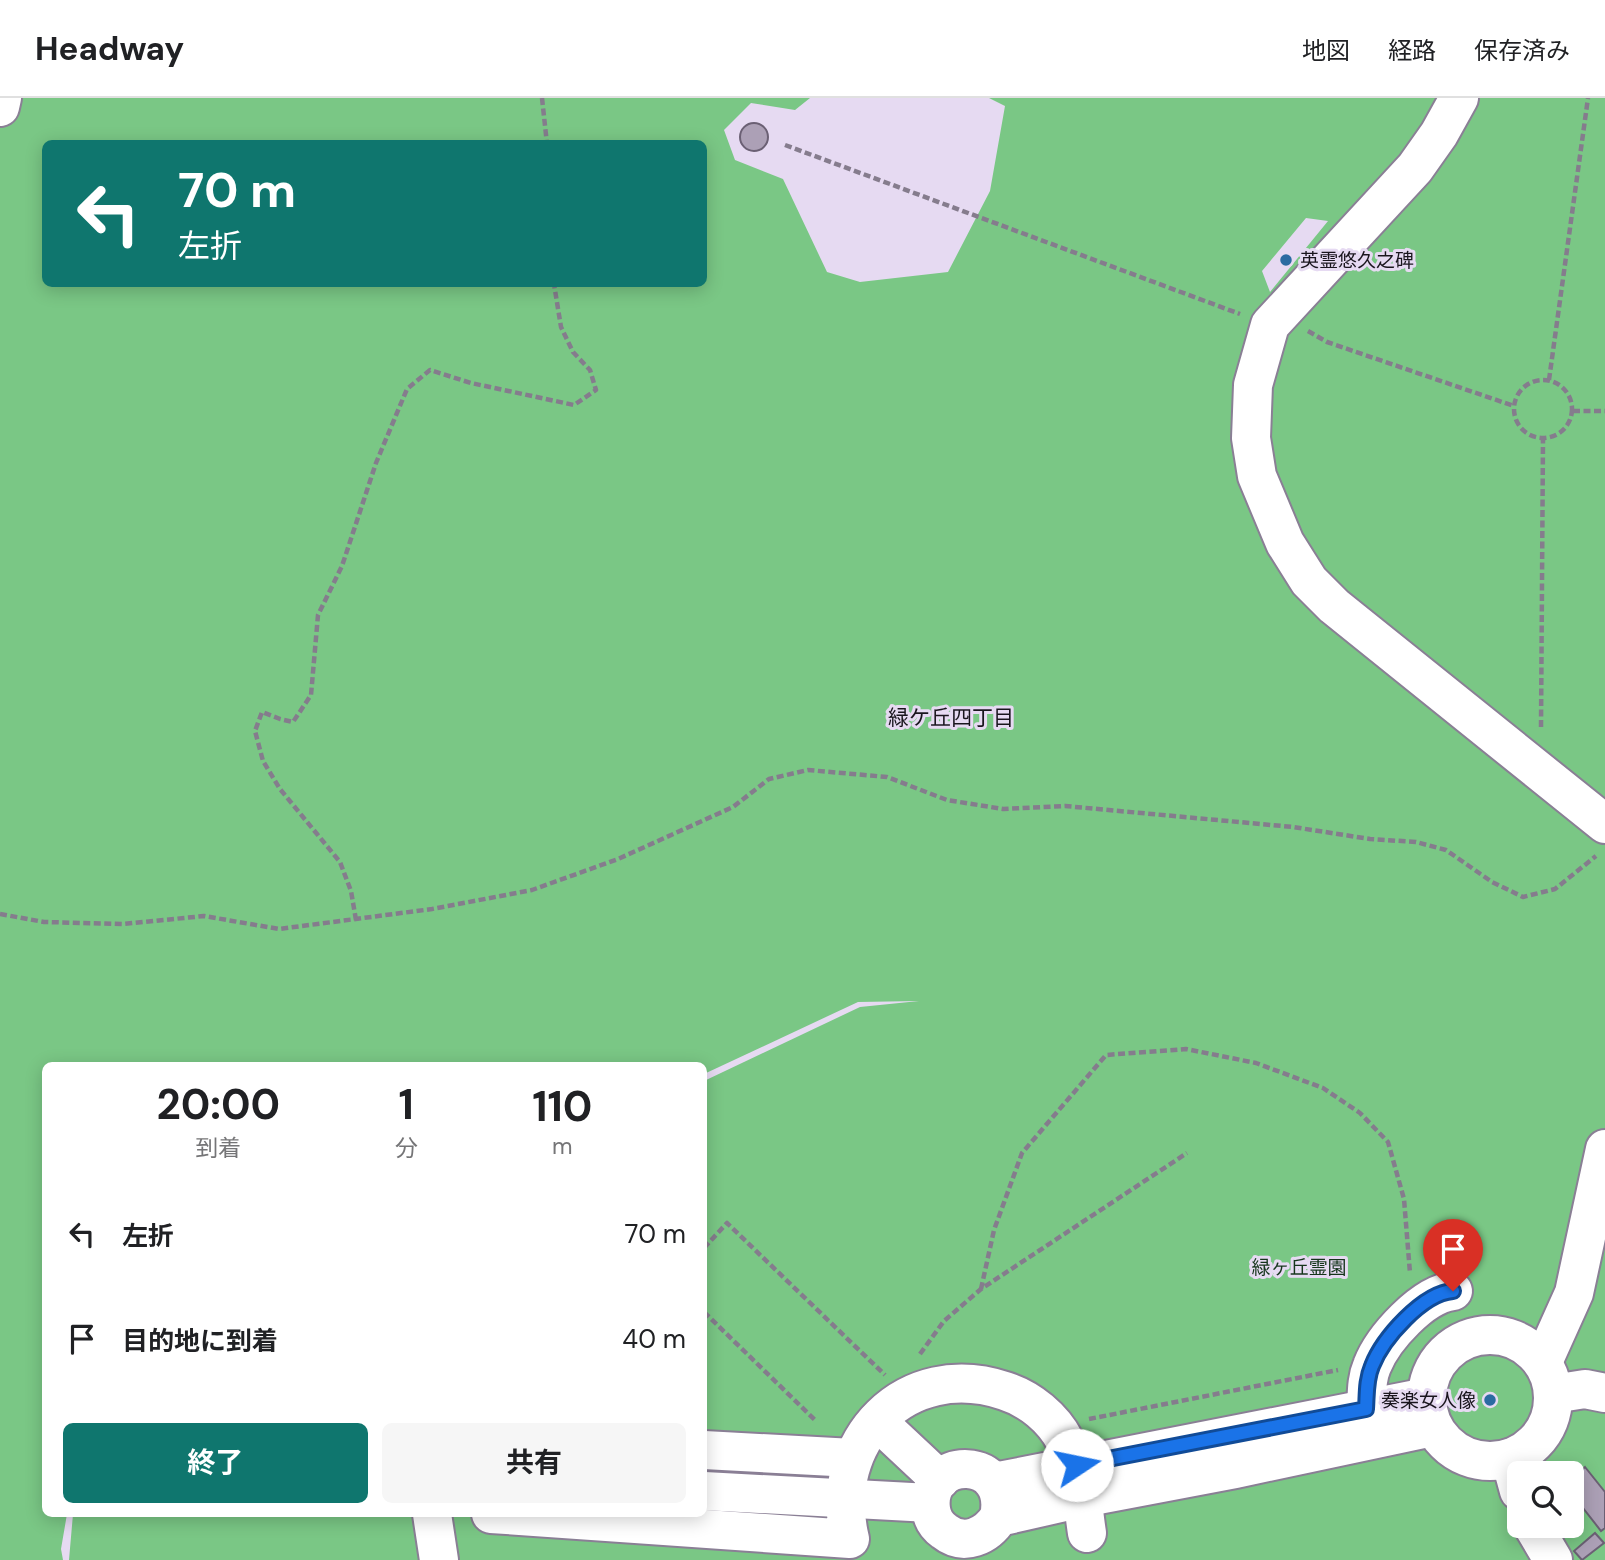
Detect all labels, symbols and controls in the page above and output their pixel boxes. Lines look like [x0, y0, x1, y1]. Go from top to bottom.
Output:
text: Headway [35, 27, 184, 70]
text: 地図 [1302, 35, 1350, 66]
text: 経路 [1388, 35, 1436, 66]
text: 保存済み [1474, 35, 1570, 66]
text: 70 m [178, 158, 296, 222]
icon: left [63, 168, 154, 259]
text: 左折 [178, 225, 242, 267]
place label: 英霊悠久之碑 [1300, 248, 1414, 273]
marker: 英霊悠久之碑 [1278, 252, 1294, 268]
district label: 緑ケ丘四丁目 [888, 704, 1014, 732]
text: 20:00 [157, 1077, 280, 1132]
text: 1 [398, 1077, 414, 1132]
text: 110 [532, 1079, 592, 1134]
text: m [552, 1131, 573, 1161]
text: 到着 [195, 1133, 241, 1163]
text: 分 [395, 1133, 418, 1163]
icon: left [63, 1215, 101, 1253]
text: 70 m [625, 1217, 686, 1251]
text: 左折 [122, 1219, 174, 1253]
pin [1423, 1219, 1483, 1291]
icon: arrive [1434, 1230, 1472, 1268]
park label: 緑ヶ丘霊園 [1251, 1255, 1347, 1280]
icon: arrive [63, 1320, 101, 1358]
text: 40 m [622, 1322, 686, 1356]
text: 目的地に到着 [122, 1324, 278, 1358]
place label: 奏楽女人像 [1381, 1388, 1476, 1413]
marker: 奏楽女人像 [1482, 1392, 1498, 1408]
button: 終了 [63, 1423, 368, 1503]
button: 共有 [382, 1423, 686, 1503]
position arrow [1040, 1428, 1114, 1502]
map controls [1507, 1461, 1584, 1538]
button: search [1507, 1461, 1584, 1538]

